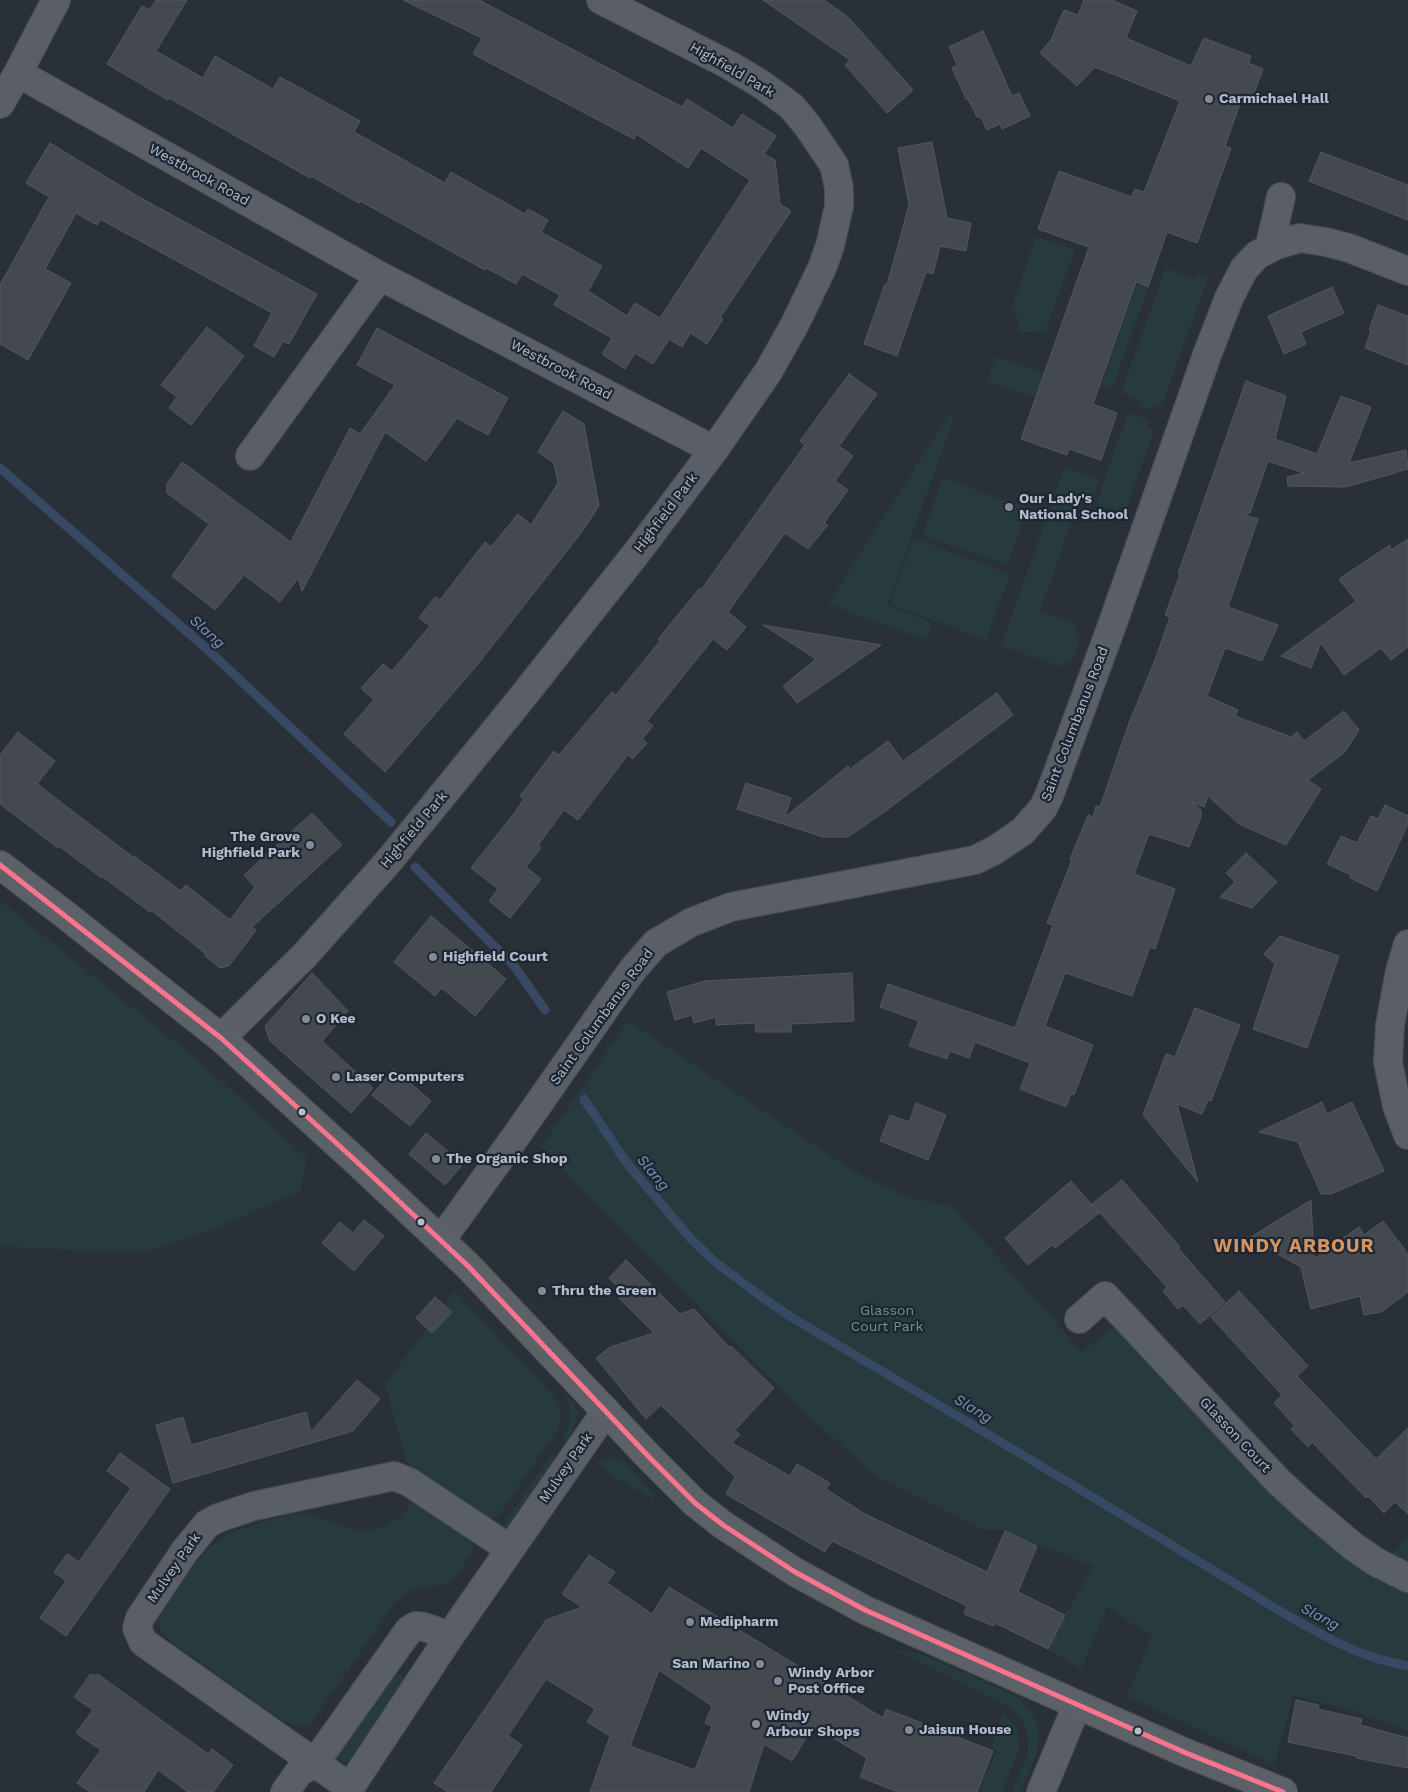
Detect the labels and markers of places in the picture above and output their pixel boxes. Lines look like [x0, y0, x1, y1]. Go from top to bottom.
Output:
place label: Carmichael Hall [1219, 91, 1329, 107]
marker: Carmichael Hall [1203, 93, 1215, 105]
place label: Our Lady's National School [1019, 491, 1128, 524]
marker: Our Lady's National School [1003, 501, 1015, 513]
place label: The Grove Highfield Park [202, 829, 300, 862]
marker: The Grove Highfield Park [304, 839, 316, 851]
place label: Highfield Court [443, 949, 548, 965]
marker: Highfield Court [427, 951, 439, 963]
place label: O Kee [316, 1011, 356, 1027]
marker: O Kee [300, 1013, 312, 1025]
place label: Laser Computers [346, 1069, 464, 1085]
marker: Laser Computers [330, 1071, 342, 1083]
unlabelled marker [297, 1107, 307, 1117]
place label: The Organic Shop [446, 1151, 568, 1167]
marker: The Organic Shop [430, 1153, 442, 1165]
unlabelled marker [416, 1217, 426, 1227]
place label: Thru the Green [552, 1283, 656, 1299]
marker: Thru the Green [536, 1285, 548, 1297]
place label: Medipharm [700, 1614, 778, 1630]
marker: Medipharm [684, 1616, 696, 1628]
place label: San Marino [672, 1656, 750, 1672]
marker: San Marino [754, 1658, 766, 1670]
place label: Windy Arbor Post Office [788, 1665, 874, 1698]
marker: Windy Arbor Post Office [772, 1675, 784, 1687]
place label: Windy Arbour Shops [766, 1708, 860, 1740]
marker: Windy Arbour Shops [750, 1718, 762, 1730]
place label: Jaisun House [919, 1722, 1011, 1738]
marker: Jaisun House [903, 1724, 915, 1736]
unlabelled marker [1133, 1726, 1143, 1736]

